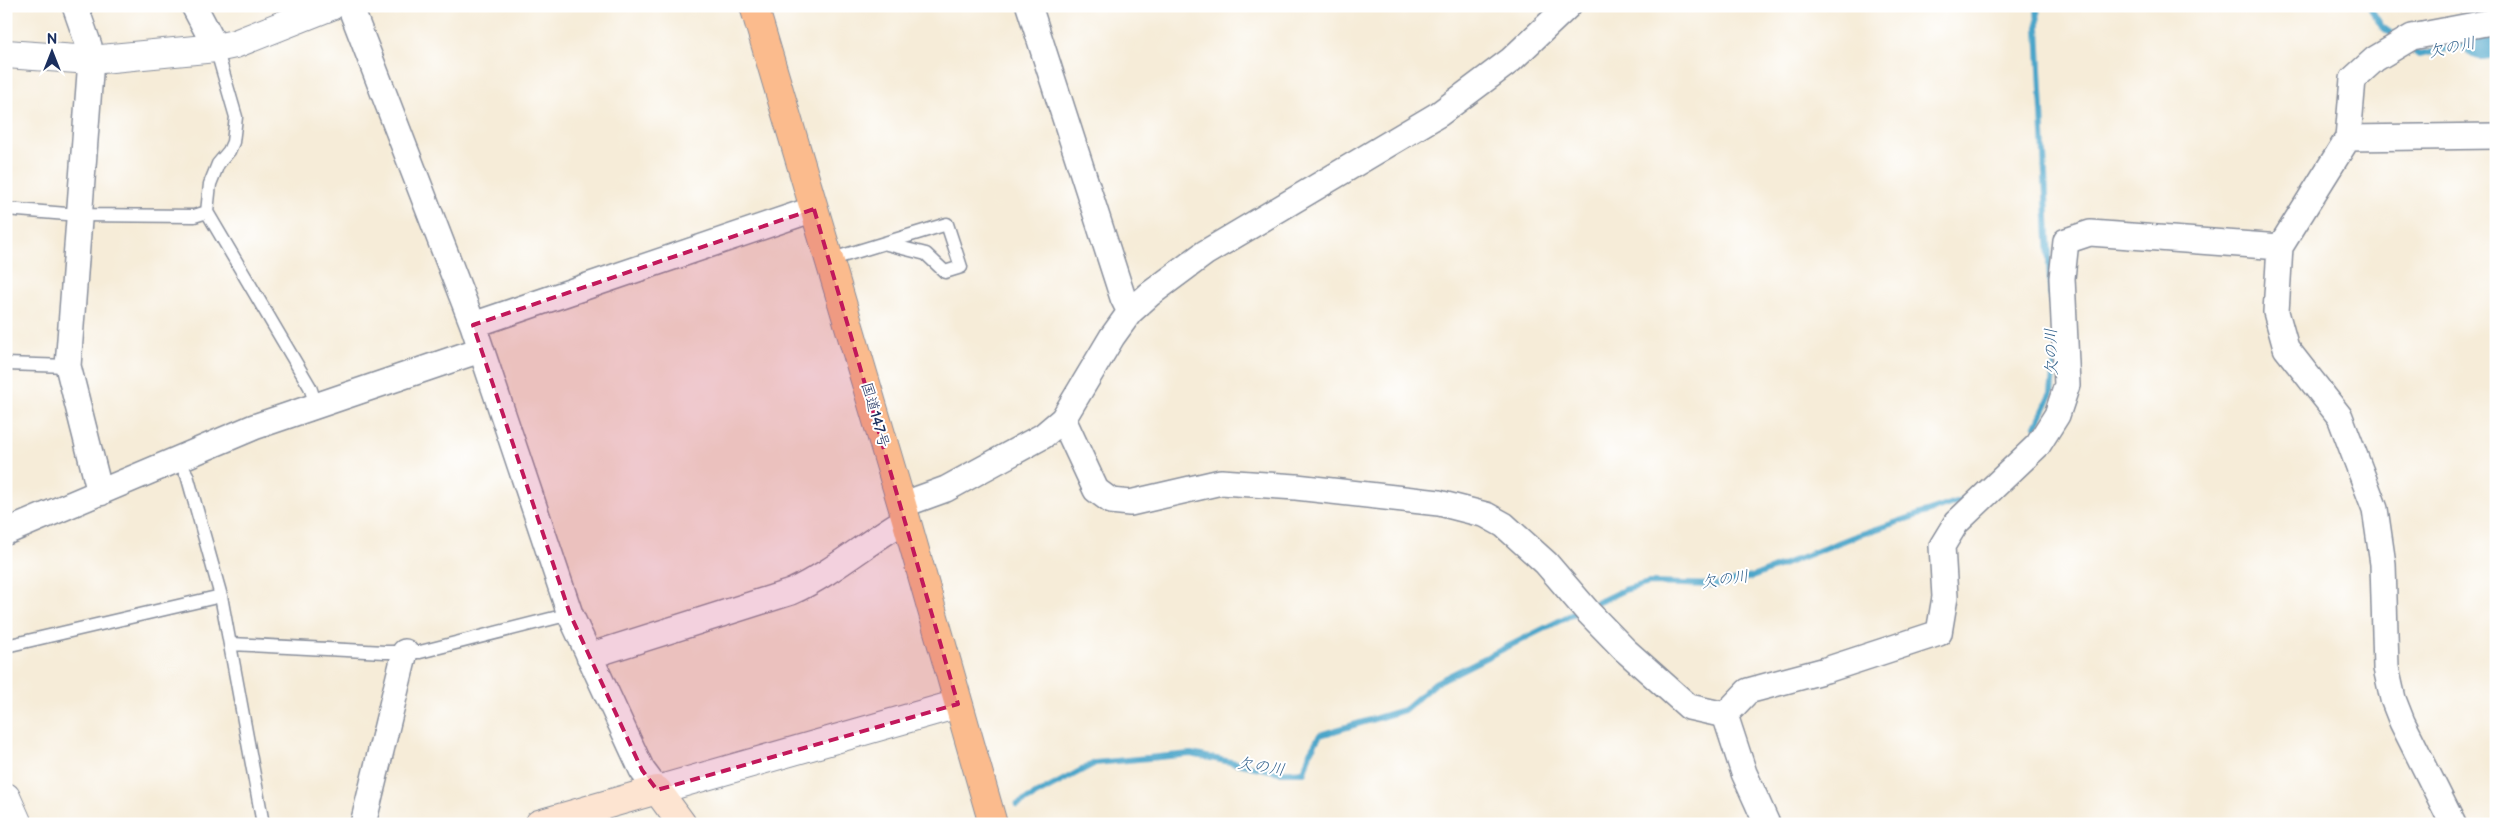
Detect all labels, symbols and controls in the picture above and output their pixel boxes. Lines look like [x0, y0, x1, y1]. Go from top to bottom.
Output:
north arrow [28, 28, 78, 78]
text: N [47, 31, 57, 48]
water label: 欠の川 [2427, 34, 2477, 62]
water label: 欠の川 [2042, 328, 2062, 376]
street label: 国道147号 [857, 380, 893, 450]
water label: 欠の川 [1700, 567, 1750, 593]
water label: 欠の川 [1236, 754, 1286, 780]

